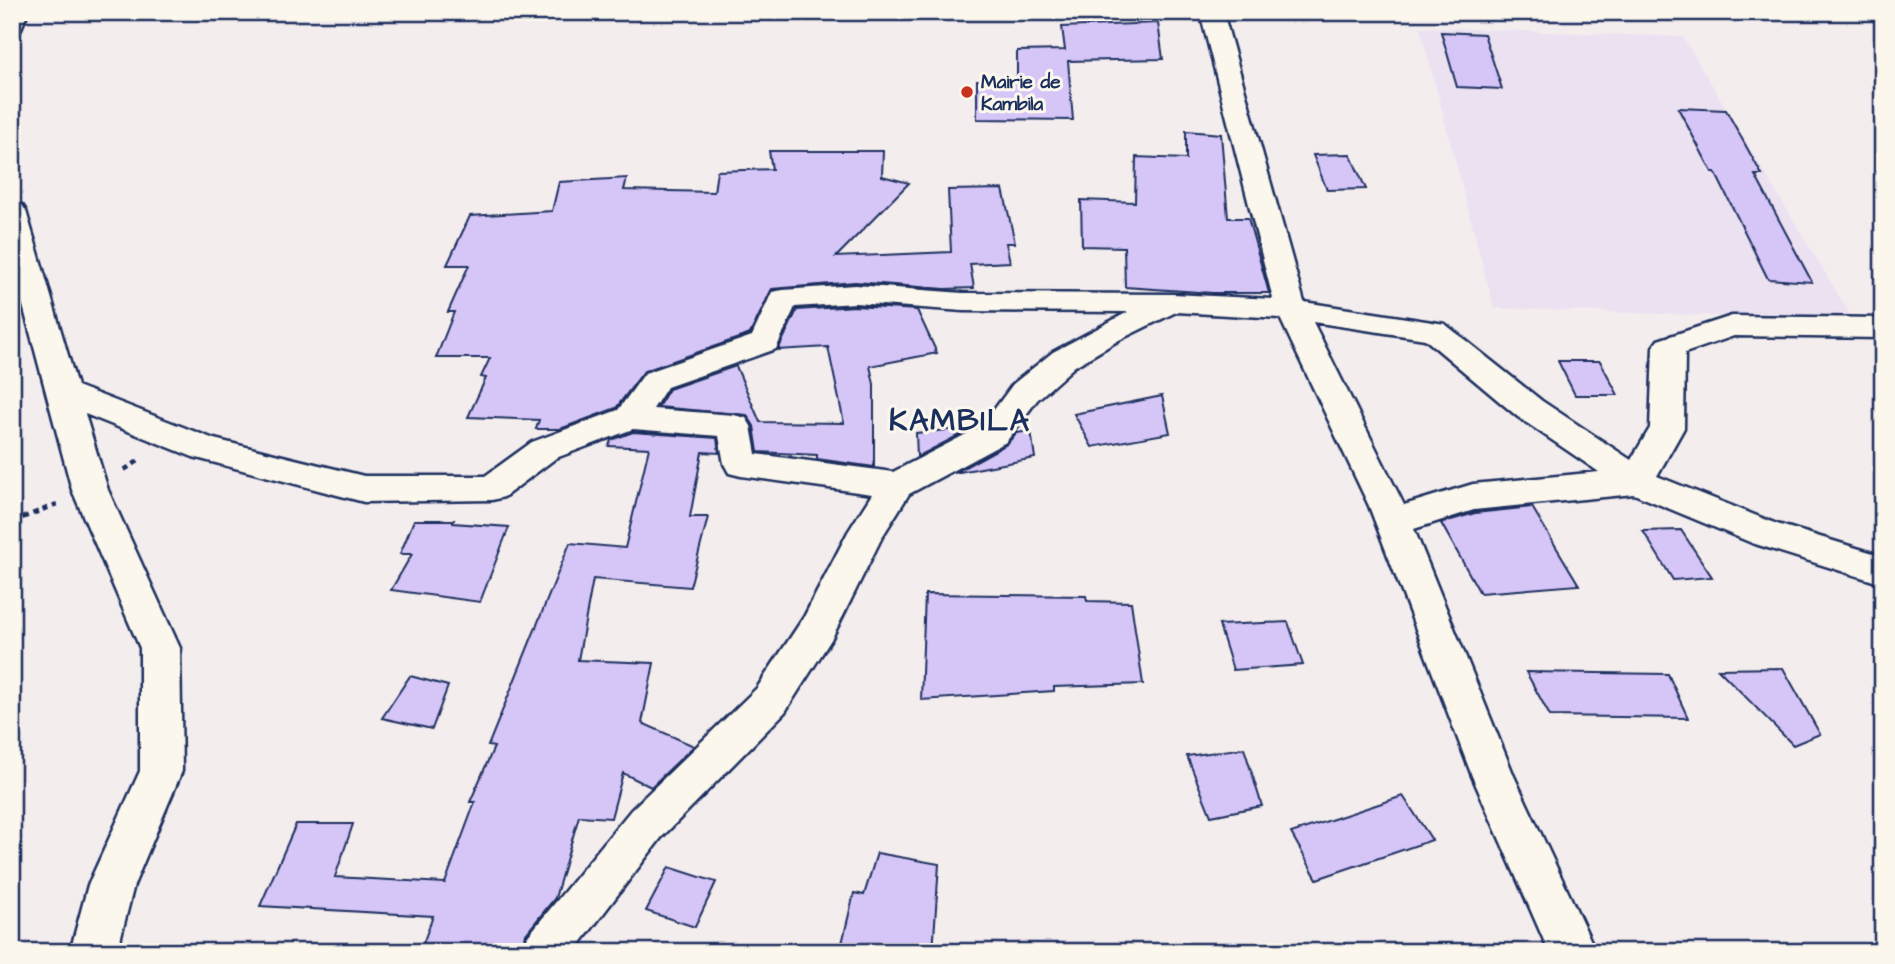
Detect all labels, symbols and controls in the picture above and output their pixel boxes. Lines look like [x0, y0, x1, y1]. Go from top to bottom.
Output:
place label: Mairie de Kambila [981, 69, 1061, 118]
marker: Mairie de Kambila [959, 84, 975, 100]
district label: KAMBILA [889, 400, 1031, 442]

